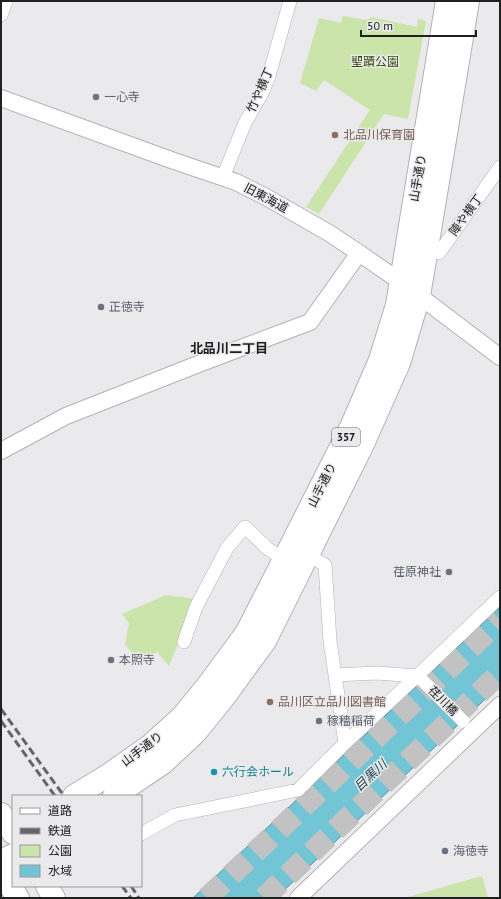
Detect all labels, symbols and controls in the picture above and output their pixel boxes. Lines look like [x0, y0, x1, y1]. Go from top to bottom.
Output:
scale bar [361, 12, 476, 38]
text: 50 m [367, 18, 393, 33]
park label: 聖蹟公園 [351, 54, 399, 69]
street label: 竹や横丁 [243, 65, 276, 115]
place label: 一心寺 [104, 89, 140, 104]
marker: 一心寺 [91, 92, 101, 102]
place label: 北品川保育園 [343, 127, 415, 142]
marker: 北品川保育園 [330, 130, 340, 140]
street label: 山手通り [406, 153, 429, 203]
street label: 旧東海道 [242, 180, 291, 215]
street label: 陣や横丁 [445, 191, 486, 239]
place label: 正徳寺 [109, 299, 145, 314]
marker: 正徳寺 [96, 302, 106, 312]
district label: 北品川二丁目 [190, 340, 268, 357]
road number: 357 [332, 428, 360, 446]
street label: 山手通り [304, 460, 339, 510]
place label: 荏原神社 [393, 564, 441, 579]
marker: 荏原神社 [444, 567, 454, 577]
place label: 本照寺 [119, 652, 155, 667]
marker: 本照寺 [106, 655, 116, 665]
street label: 荏川橋 [425, 683, 461, 719]
place label: 品川区立品川図書館 [278, 694, 386, 709]
marker: 品川区立品川図書館 [265, 697, 275, 707]
place label: 稼穡稲荷 [327, 713, 375, 728]
marker: 稼穡稲荷 [314, 716, 324, 726]
street label: 山手通り [118, 728, 165, 769]
water label: 目黒川 [350, 754, 392, 795]
place label: 六行会ホール [222, 764, 294, 779]
marker: 六行会ホール [209, 767, 219, 777]
legend [12, 795, 142, 887]
text: 道路 [48, 803, 72, 818]
text: 鉄道 [48, 823, 72, 838]
text: 公園 [48, 843, 72, 858]
place label: 海徳寺 [453, 843, 489, 858]
marker: 海徳寺 [440, 846, 450, 856]
text: 水域 [48, 863, 72, 878]

